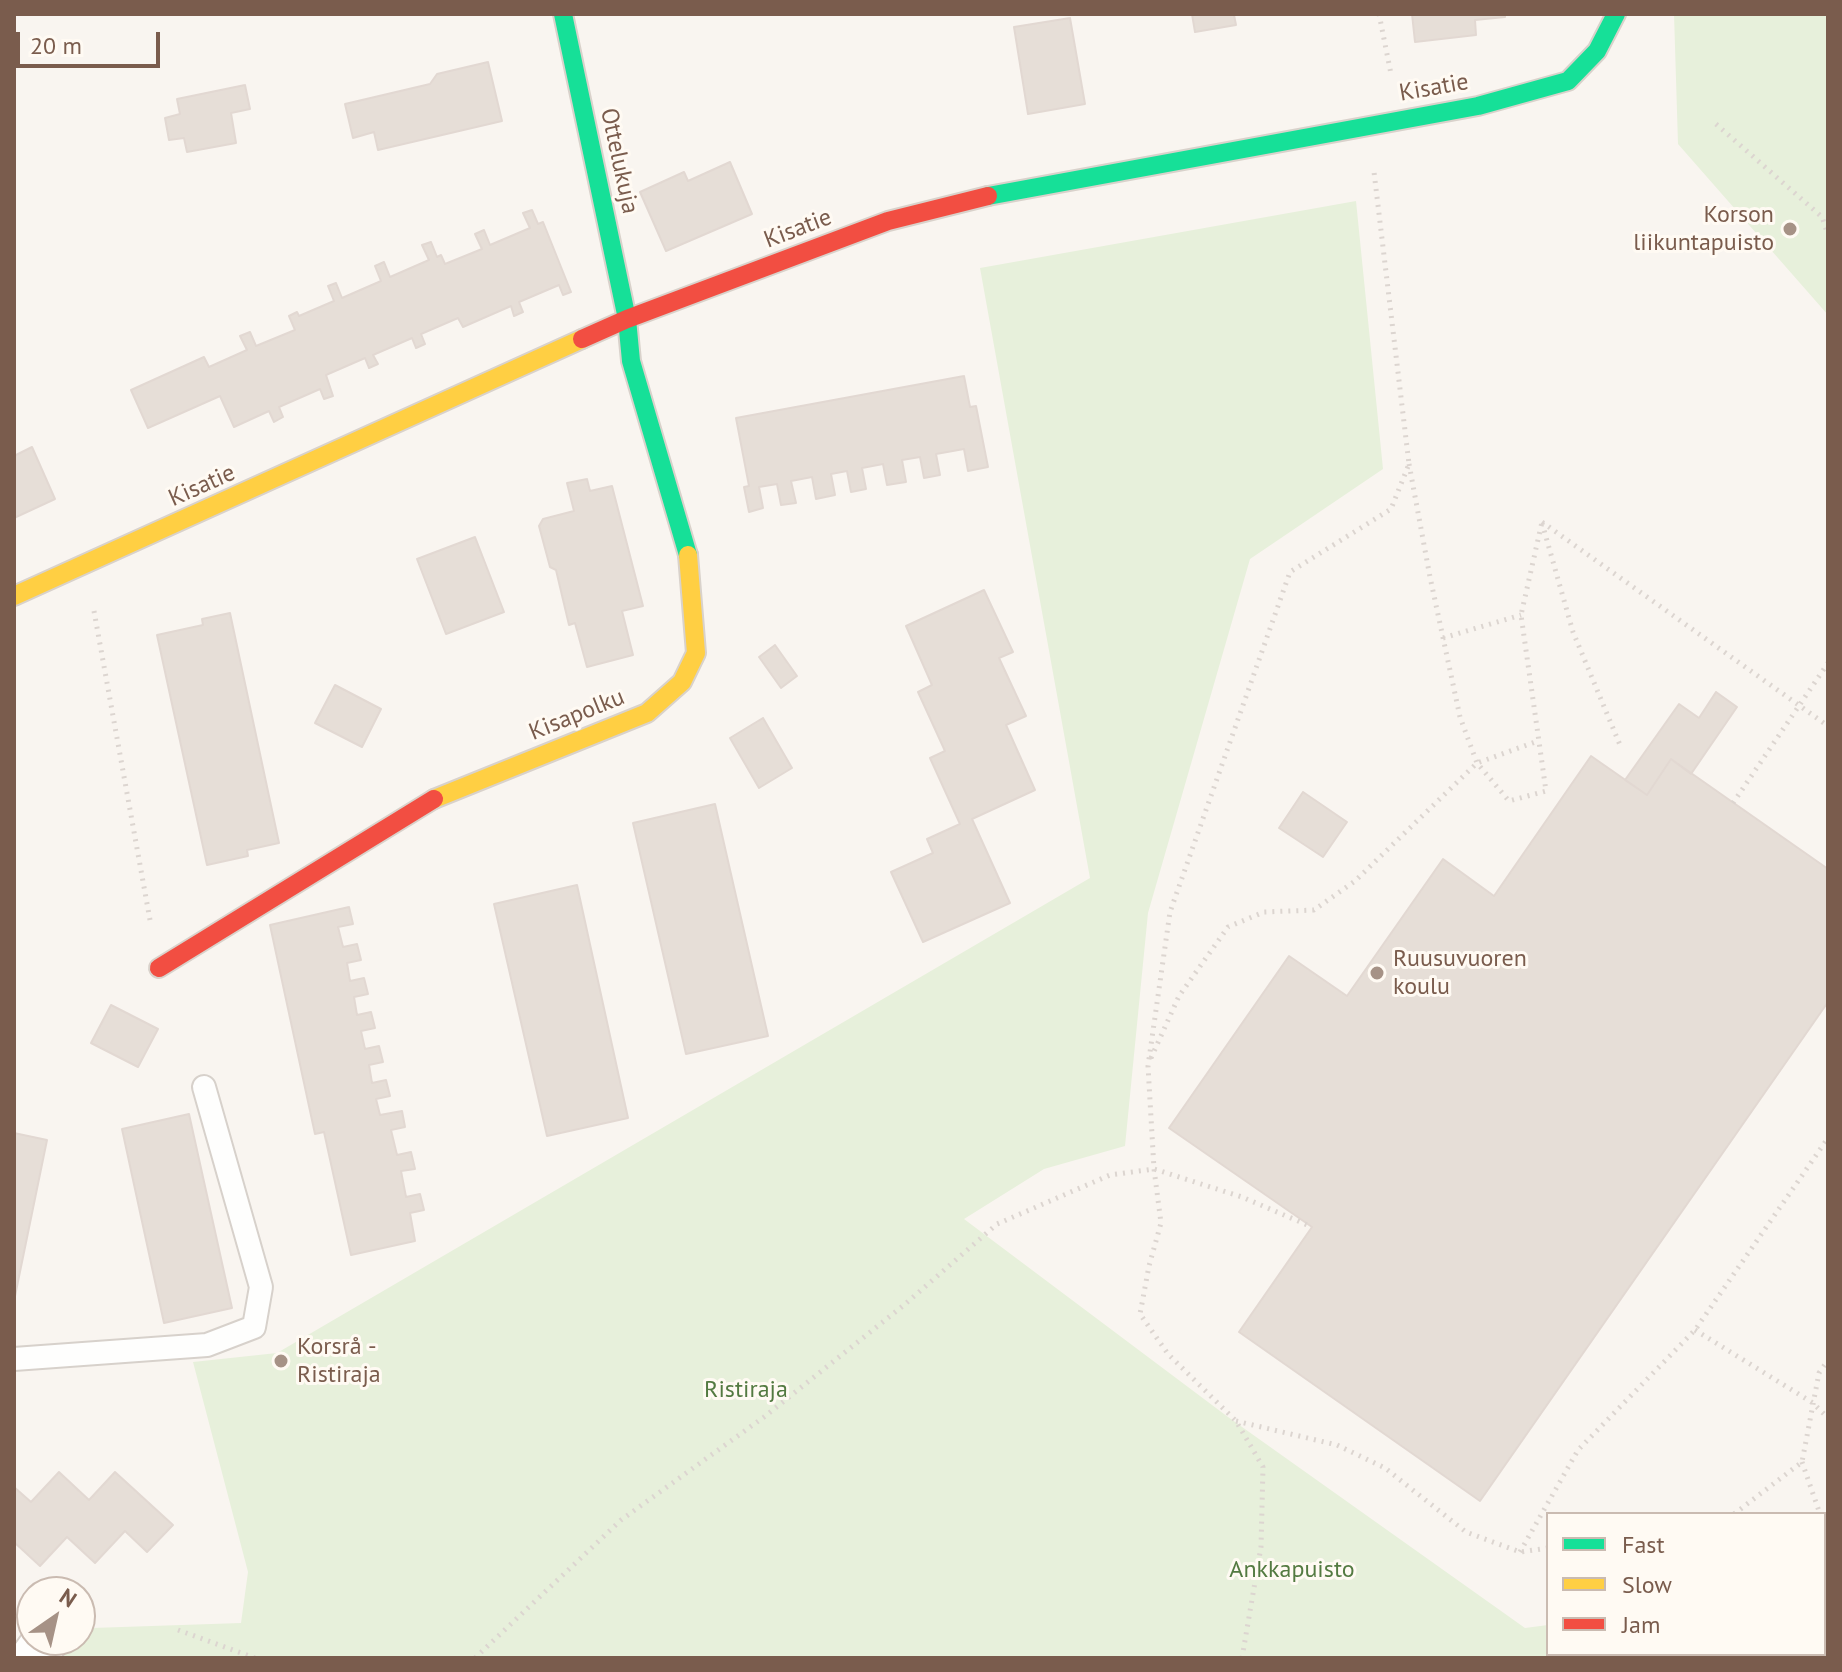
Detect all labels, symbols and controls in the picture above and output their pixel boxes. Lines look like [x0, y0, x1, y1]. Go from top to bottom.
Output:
scale bar [20, 16, 164, 66]
text: 20 m [30, 30, 82, 61]
street label: Kisatie [1397, 68, 1471, 108]
street label: Ottelukuja [594, 106, 644, 216]
place label: Korson liikuntapuisto [1633, 201, 1774, 257]
street label: Kisatie [760, 203, 836, 255]
marker: Korson liikuntapuisto [1781, 220, 1799, 238]
street label: Kisatie [164, 459, 240, 513]
street label: Kisapolku [525, 683, 629, 747]
place label: Ruusuvuoren koulu [1393, 945, 1527, 1001]
marker: Ruusuvuoren koulu [1368, 964, 1386, 982]
place label: Korsrå - Ristiraja [297, 1333, 381, 1389]
marker: Korsrå - Ristiraja [272, 1352, 290, 1370]
park label: Ristiraja [704, 1376, 788, 1404]
legend [1546, 1512, 1826, 1656]
text: Fast [1622, 1529, 1665, 1560]
park label: Ankkapuisto [1229, 1556, 1355, 1584]
text: Slow [1622, 1569, 1672, 1600]
north arrow [16, 1576, 96, 1656]
text: N [54, 1582, 82, 1613]
text: Jam [1622, 1609, 1660, 1640]

